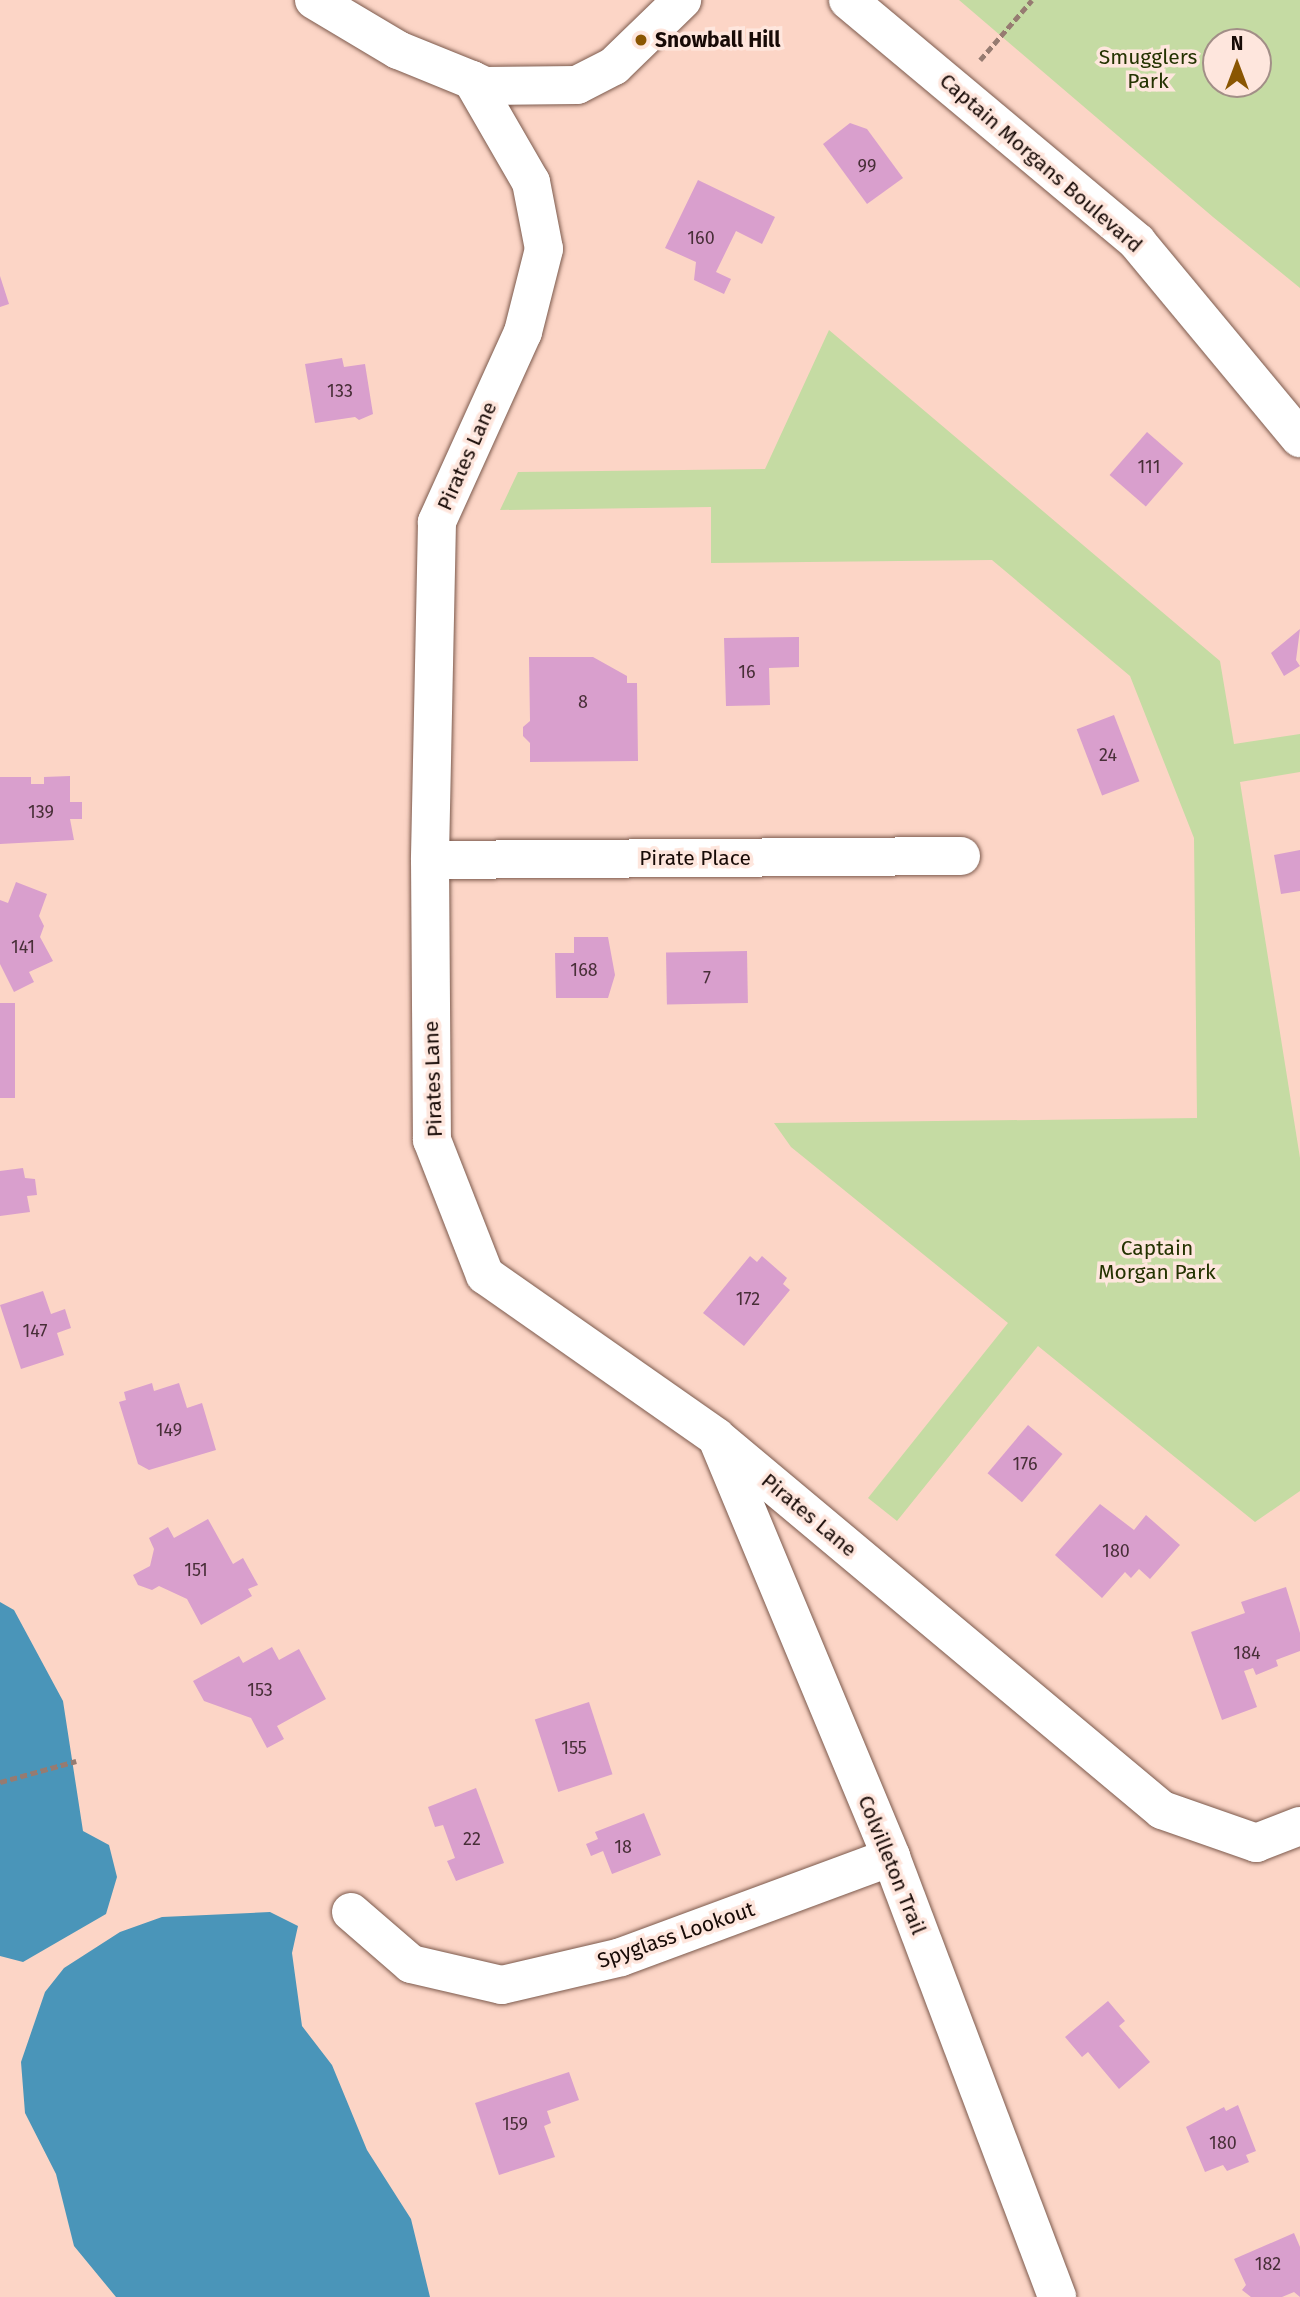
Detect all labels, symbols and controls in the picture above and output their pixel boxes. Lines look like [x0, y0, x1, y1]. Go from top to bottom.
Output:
place label: Snowball Hill [655, 27, 781, 53]
north arrow [1202, 28, 1272, 98]
marker: Snowball Hill [633, 32, 649, 48]
text: N [1231, 32, 1243, 55]
park label: Smugglers Park [1099, 44, 1197, 94]
street label: Captain Morgans Boulevard [935, 68, 1147, 258]
house number: 99 [858, 155, 876, 177]
house number: 160 [687, 227, 715, 249]
house number: 133 [327, 380, 353, 402]
street label: Pirates Lane [432, 398, 502, 514]
house number: 111 [1138, 456, 1160, 478]
house number: 16 [738, 661, 756, 683]
house number: 8 [578, 691, 588, 713]
house number: 24 [1099, 744, 1117, 766]
house number: 139 [28, 801, 54, 823]
street label: Pirate Place [639, 845, 751, 871]
house number: 141 [11, 936, 35, 958]
house number: 168 [570, 959, 598, 981]
house number: 7 [703, 967, 711, 989]
street label: Pirates Lane [418, 1020, 448, 1138]
park label: Captain Morgan Park [1098, 1235, 1216, 1285]
house number: 172 [736, 1288, 760, 1310]
house number: 147 [23, 1320, 47, 1342]
house number: 149 [156, 1419, 182, 1441]
house number: 176 [1013, 1453, 1037, 1475]
street label: Pirates Lane [756, 1468, 862, 1562]
house number: 180 [1102, 1540, 1130, 1562]
house number: 151 [184, 1559, 208, 1581]
house number: 184 [1233, 1642, 1261, 1664]
house number: 153 [247, 1679, 273, 1701]
house number: 155 [561, 1737, 587, 1759]
street label: Colvilleton Trail [853, 1792, 931, 1938]
house number: 22 [463, 1828, 481, 1850]
house number: 18 [614, 1836, 632, 1858]
street label: Spyglass Lookout [594, 1896, 758, 1974]
house number: 159 [502, 2113, 528, 2135]
house number: 180 [1209, 2132, 1237, 2154]
house number: 182 [1255, 2253, 1281, 2275]

